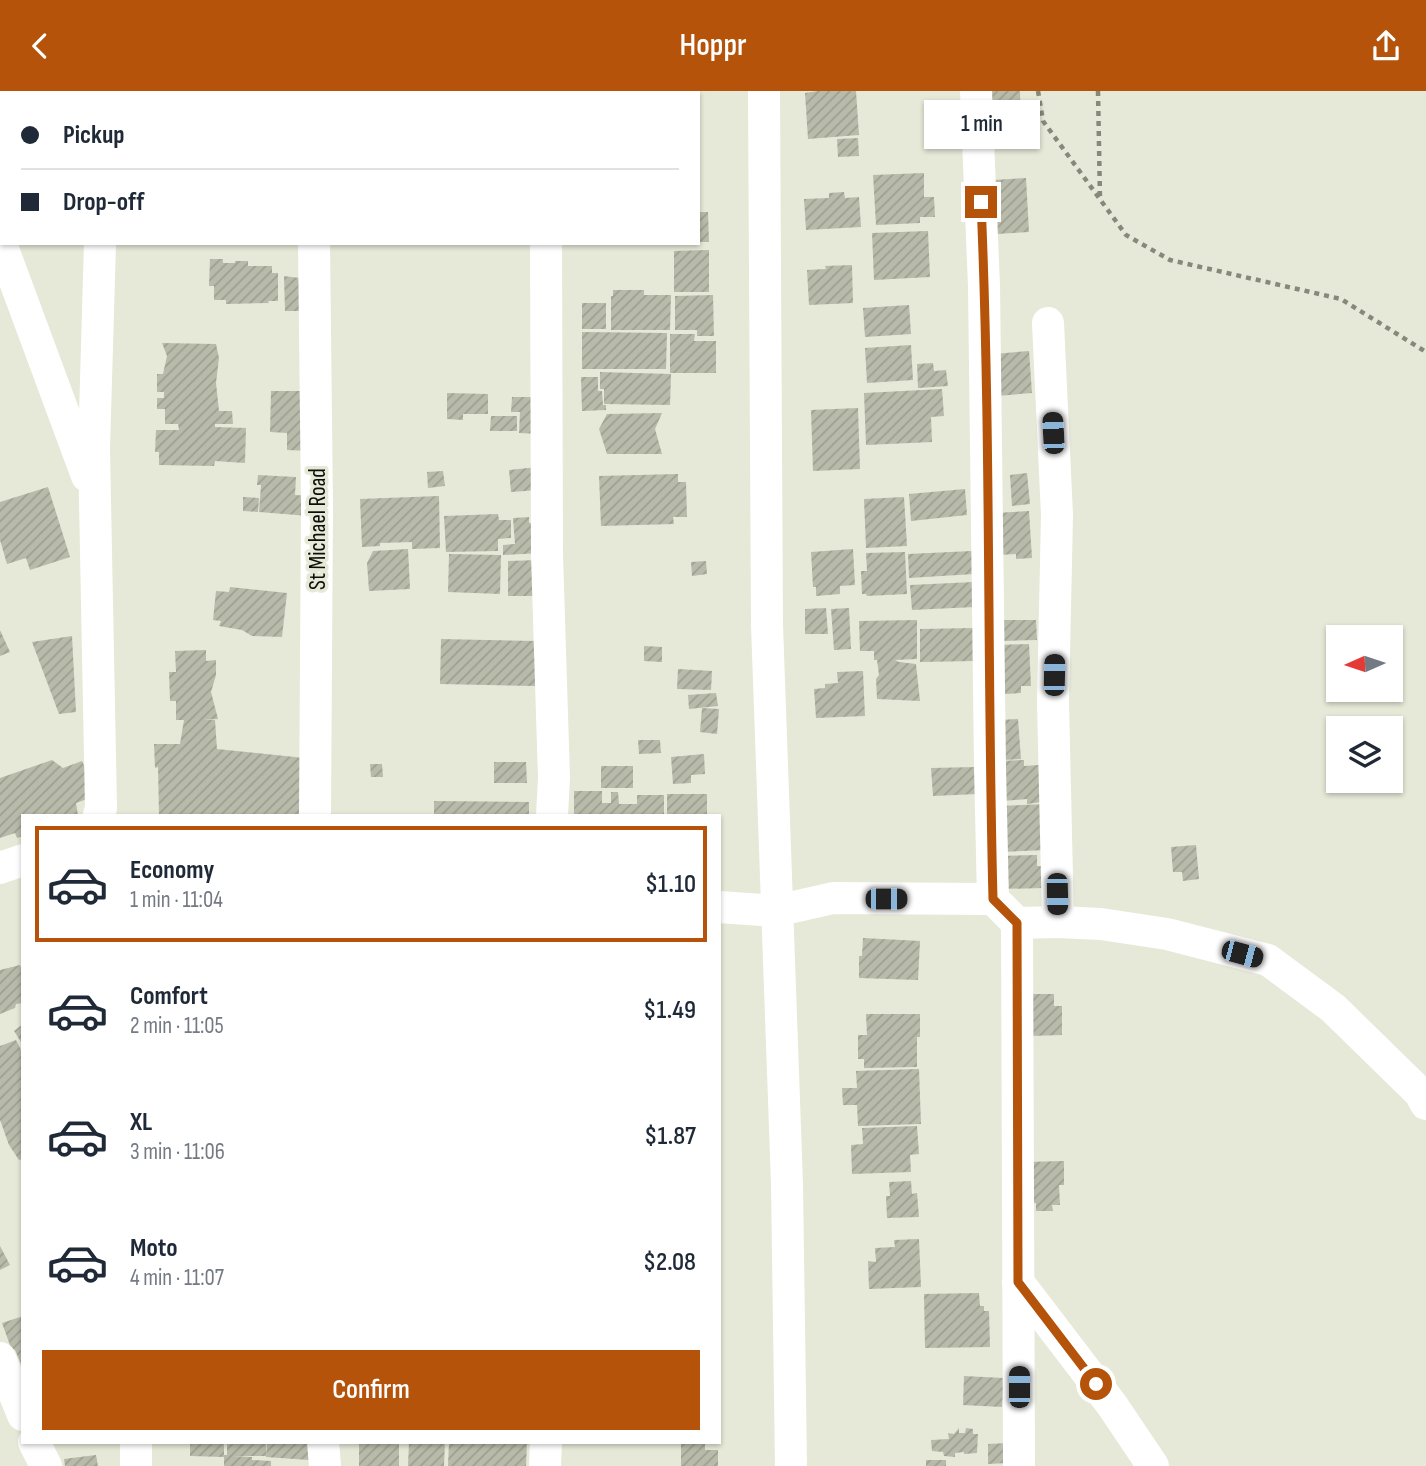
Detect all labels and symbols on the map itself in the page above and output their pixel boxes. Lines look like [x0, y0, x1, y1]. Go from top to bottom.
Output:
callout: 1 min [923, 101, 1039, 149]
route end [965, 186, 997, 218]
car [1042, 411, 1065, 455]
street label: St Michael Road [304, 468, 332, 590]
north arrow [1326, 625, 1404, 702]
car [1044, 654, 1065, 696]
car [1047, 873, 1068, 915]
car [866, 889, 908, 910]
car [1219, 938, 1266, 970]
car [1009, 1366, 1030, 1408]
route start [1080, 1368, 1112, 1400]

